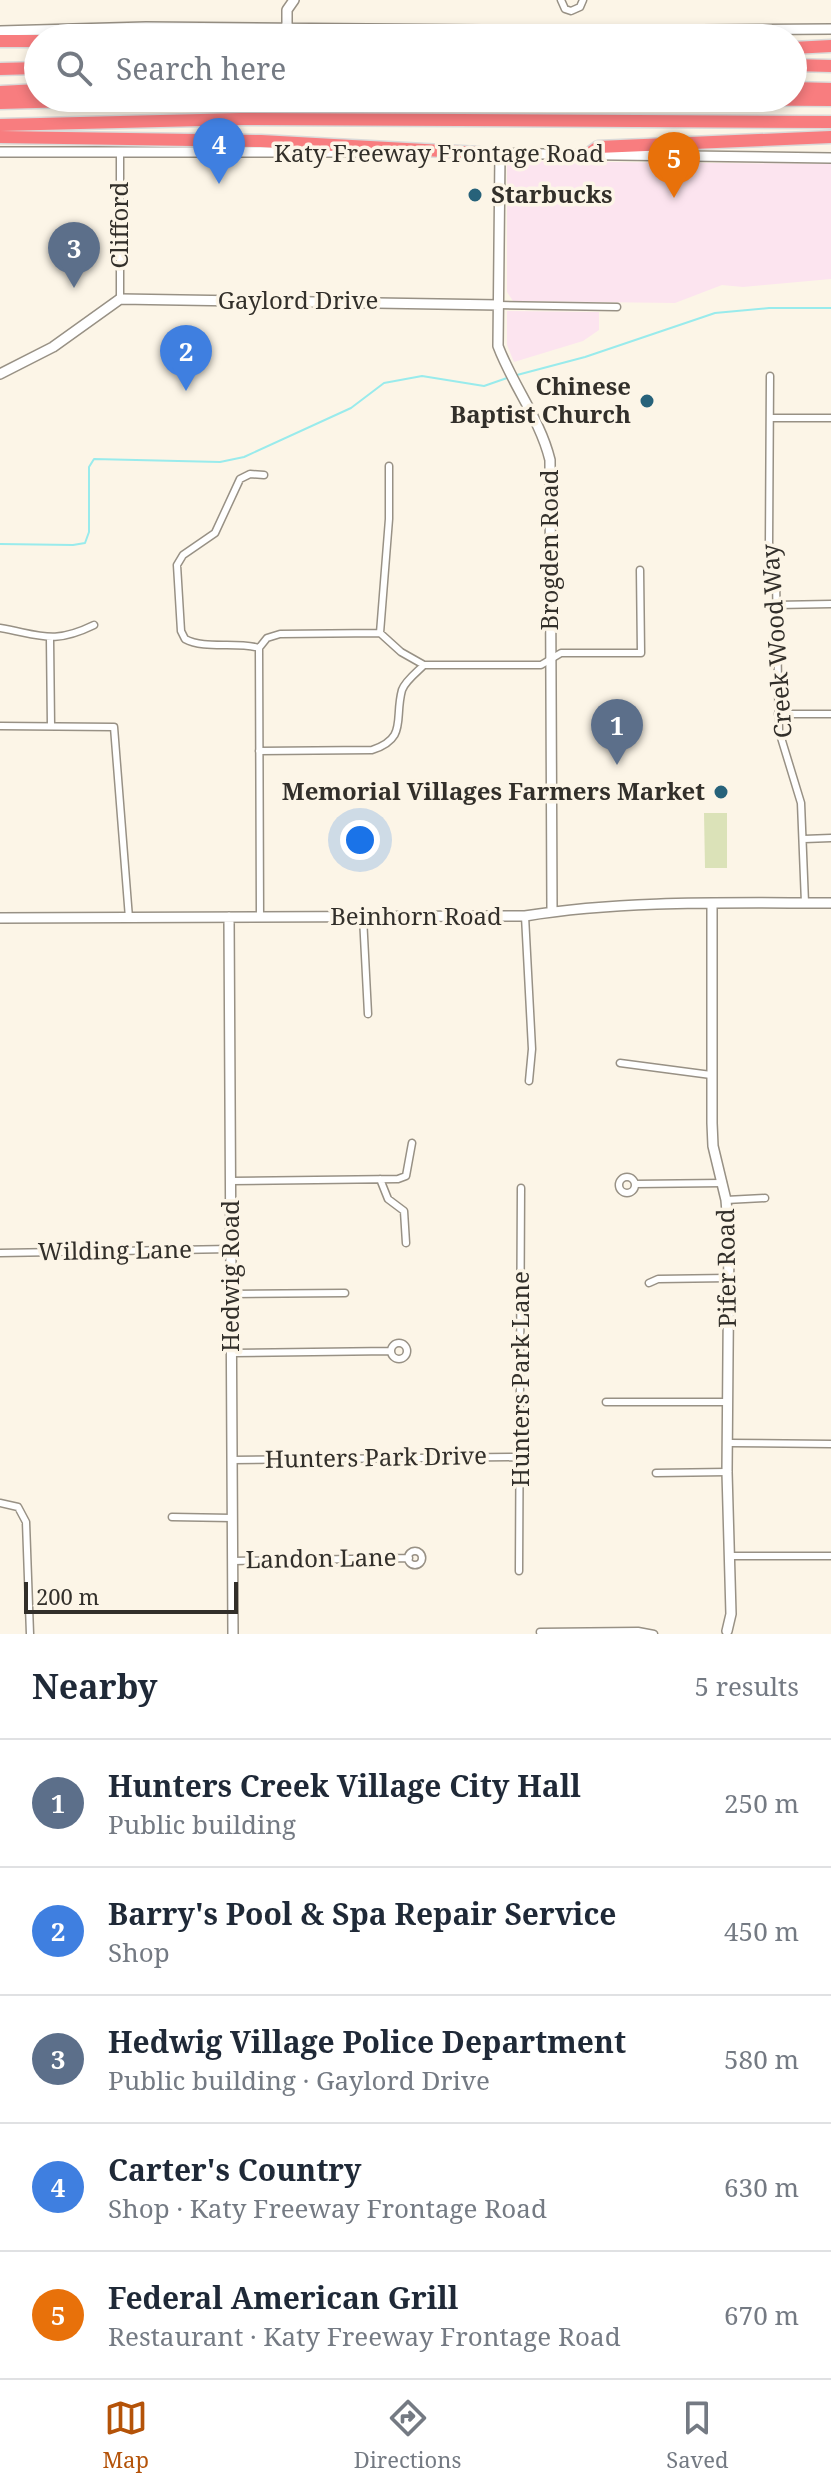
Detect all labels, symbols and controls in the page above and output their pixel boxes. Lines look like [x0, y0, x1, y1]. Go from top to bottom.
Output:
search box [24, 24, 807, 112]
icon: search [52, 46, 96, 90]
text: Search here [116, 48, 286, 89]
pin: 4 [193, 118, 245, 184]
pin: 5 [648, 132, 700, 198]
street label: Katy Freeway Frontage Road [274, 136, 604, 169]
place label: Starbucks [491, 177, 613, 210]
street label: Clifford [102, 181, 135, 268]
marker: Starbucks [466, 186, 484, 204]
pin: 3 [48, 222, 100, 288]
street label: Gaylord Drive [218, 283, 378, 316]
pin: 2 [160, 325, 212, 391]
place label: Chinese Baptist Church [450, 369, 631, 430]
marker: Chinese Baptist Church [638, 392, 656, 410]
street label: Brogden Road [532, 469, 565, 630]
street label: Creek Wood Way [752, 543, 799, 739]
pin: 1 [591, 699, 643, 765]
place label: Memorial Villages Farmers Market [282, 774, 705, 807]
marker: Memorial Villages Farmers Market [712, 783, 730, 801]
your location [340, 820, 380, 860]
street label: Beinhorn Road [330, 899, 502, 932]
street label: Hedwig Road [213, 1200, 246, 1352]
street label: Pifer Road [708, 1208, 743, 1328]
street label: Wilding Lane [38, 1232, 192, 1267]
street label: Hunters Park Lane [503, 1271, 536, 1487]
street label: Hunters Park Drive [265, 1438, 487, 1475]
street label: Landon Lane [245, 1540, 397, 1575]
scale bar [24, 1578, 238, 1614]
text: 200 m [36, 1581, 99, 1611]
text: Nearby [32, 1663, 158, 1709]
text: 5 results [694, 1668, 799, 1704]
text: Hunters Creek Village City Hall [108, 1765, 581, 1806]
text: 1 [51, 1785, 65, 1821]
text: 250 m [724, 1785, 799, 1821]
text: Public building [108, 1806, 296, 1842]
text: Barry's Pool & Spa Repair Service [108, 1893, 616, 1934]
text: 2 [51, 1913, 65, 1949]
text: 450 m [724, 1913, 799, 1949]
text: Shop [108, 1934, 170, 1970]
text: Hedwig Village Police Department [108, 2021, 626, 2062]
text: 3 [51, 2041, 65, 2077]
text: 580 m [724, 2041, 799, 2077]
text: Public building · Gaylord Drive [108, 2062, 490, 2098]
text: Carter's Country [108, 2149, 361, 2190]
text: 4 [51, 2169, 65, 2205]
text: 630 m [724, 2169, 799, 2205]
text: Shop · Katy Freeway Frontage Road [108, 2190, 547, 2226]
text: Federal American Grill [108, 2277, 458, 2318]
text: 5 [51, 2297, 65, 2333]
text: 670 m [724, 2297, 799, 2333]
text: Restaurant · Katy Freeway Frontage Road [108, 2318, 621, 2354]
tab: Map [102, 2396, 149, 2474]
tab: Directions [354, 2396, 461, 2474]
tab: Saved [666, 2396, 729, 2474]

